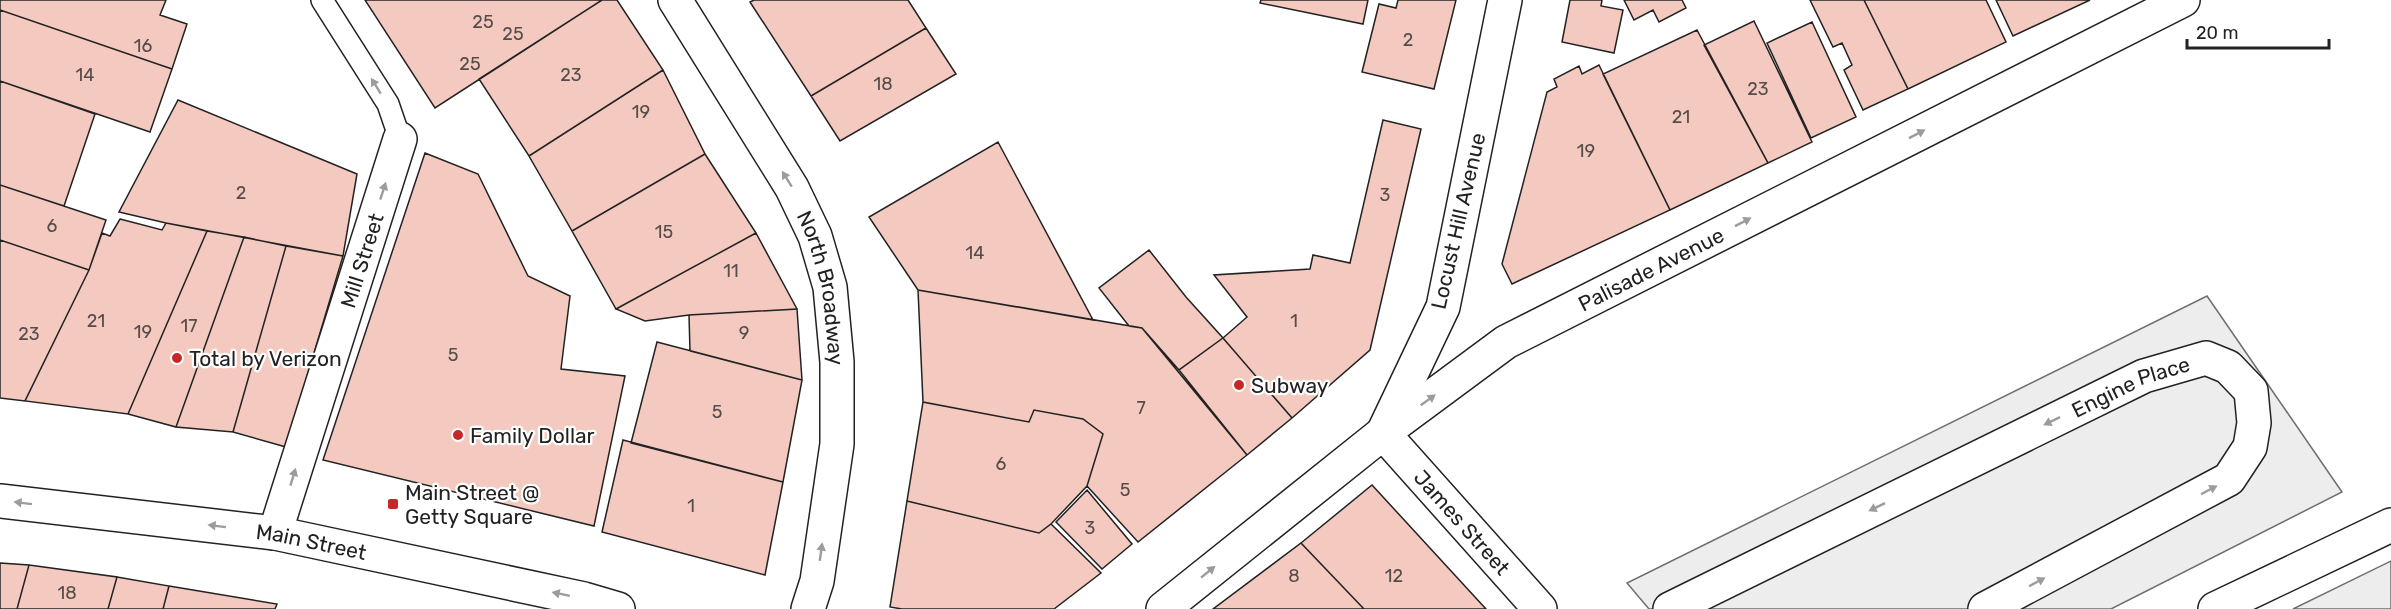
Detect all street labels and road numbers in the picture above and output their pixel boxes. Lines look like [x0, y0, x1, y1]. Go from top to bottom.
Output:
street label: Locust Hill Avenue [1426, 130, 1490, 312]
street label: North Broadway [792, 206, 850, 367]
street label: Mill Street [335, 210, 388, 311]
street label: Palisade Avenue [1574, 222, 1728, 316]
street label: Engine Place [2067, 351, 2193, 422]
street label: James Street [1409, 464, 1516, 580]
street label: Main Street [255, 518, 369, 565]

